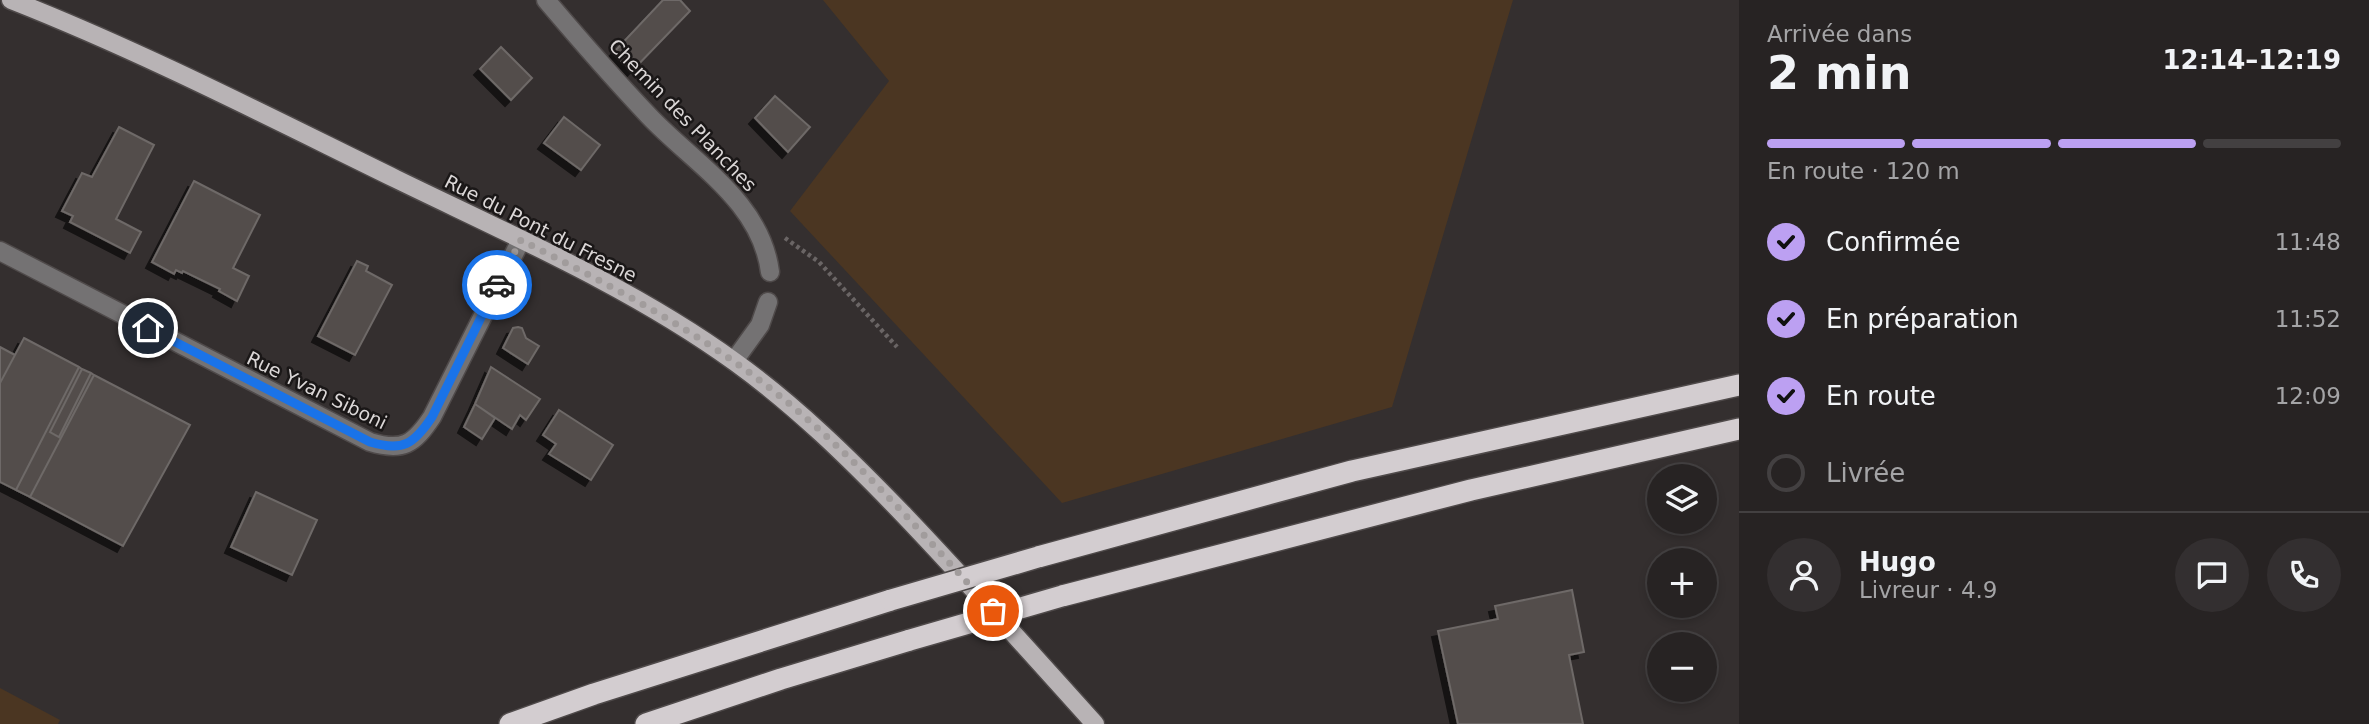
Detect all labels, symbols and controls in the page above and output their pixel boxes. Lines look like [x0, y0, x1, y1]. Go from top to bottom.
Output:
text: Arrivée dans [1767, 21, 1912, 47]
street label: Chemin des Planches [605, 34, 761, 196]
text: 12:14–12:19 [2162, 45, 2341, 75]
text: 2 min [1767, 46, 1911, 100]
text: En route · 120 m [1767, 158, 1960, 184]
street label: Rue du Pont du Fresne [441, 170, 641, 286]
icon: check [1767, 223, 1805, 261]
text: Confirmée [1826, 227, 1960, 257]
text: 11:48 [2275, 229, 2341, 255]
courier [462, 250, 532, 320]
icon: car [478, 266, 516, 304]
pin [118, 298, 178, 358]
icon: check [1767, 300, 1805, 338]
text: En préparation [1826, 304, 2019, 334]
text: 11:52 [2275, 306, 2341, 332]
icon: home [129, 309, 167, 347]
street label: Rue Yvan Siboni [243, 347, 391, 433]
icon: check [1767, 377, 1805, 415]
text: En route [1826, 381, 1936, 411]
text: 12:09 [2275, 383, 2341, 409]
text: Livrée [1826, 458, 1905, 488]
map controls [1647, 464, 1717, 702]
button: layers [1647, 464, 1717, 534]
button: person [1767, 538, 1841, 612]
button: chat [2175, 538, 2249, 612]
button: phone [2267, 538, 2341, 612]
text: Hugo [1859, 547, 1936, 577]
button: + [1647, 548, 1717, 618]
text: Livreur · 4.9 [1859, 577, 1997, 603]
pin [963, 581, 1023, 641]
icon: bag [974, 592, 1012, 630]
button: − [1647, 632, 1717, 702]

